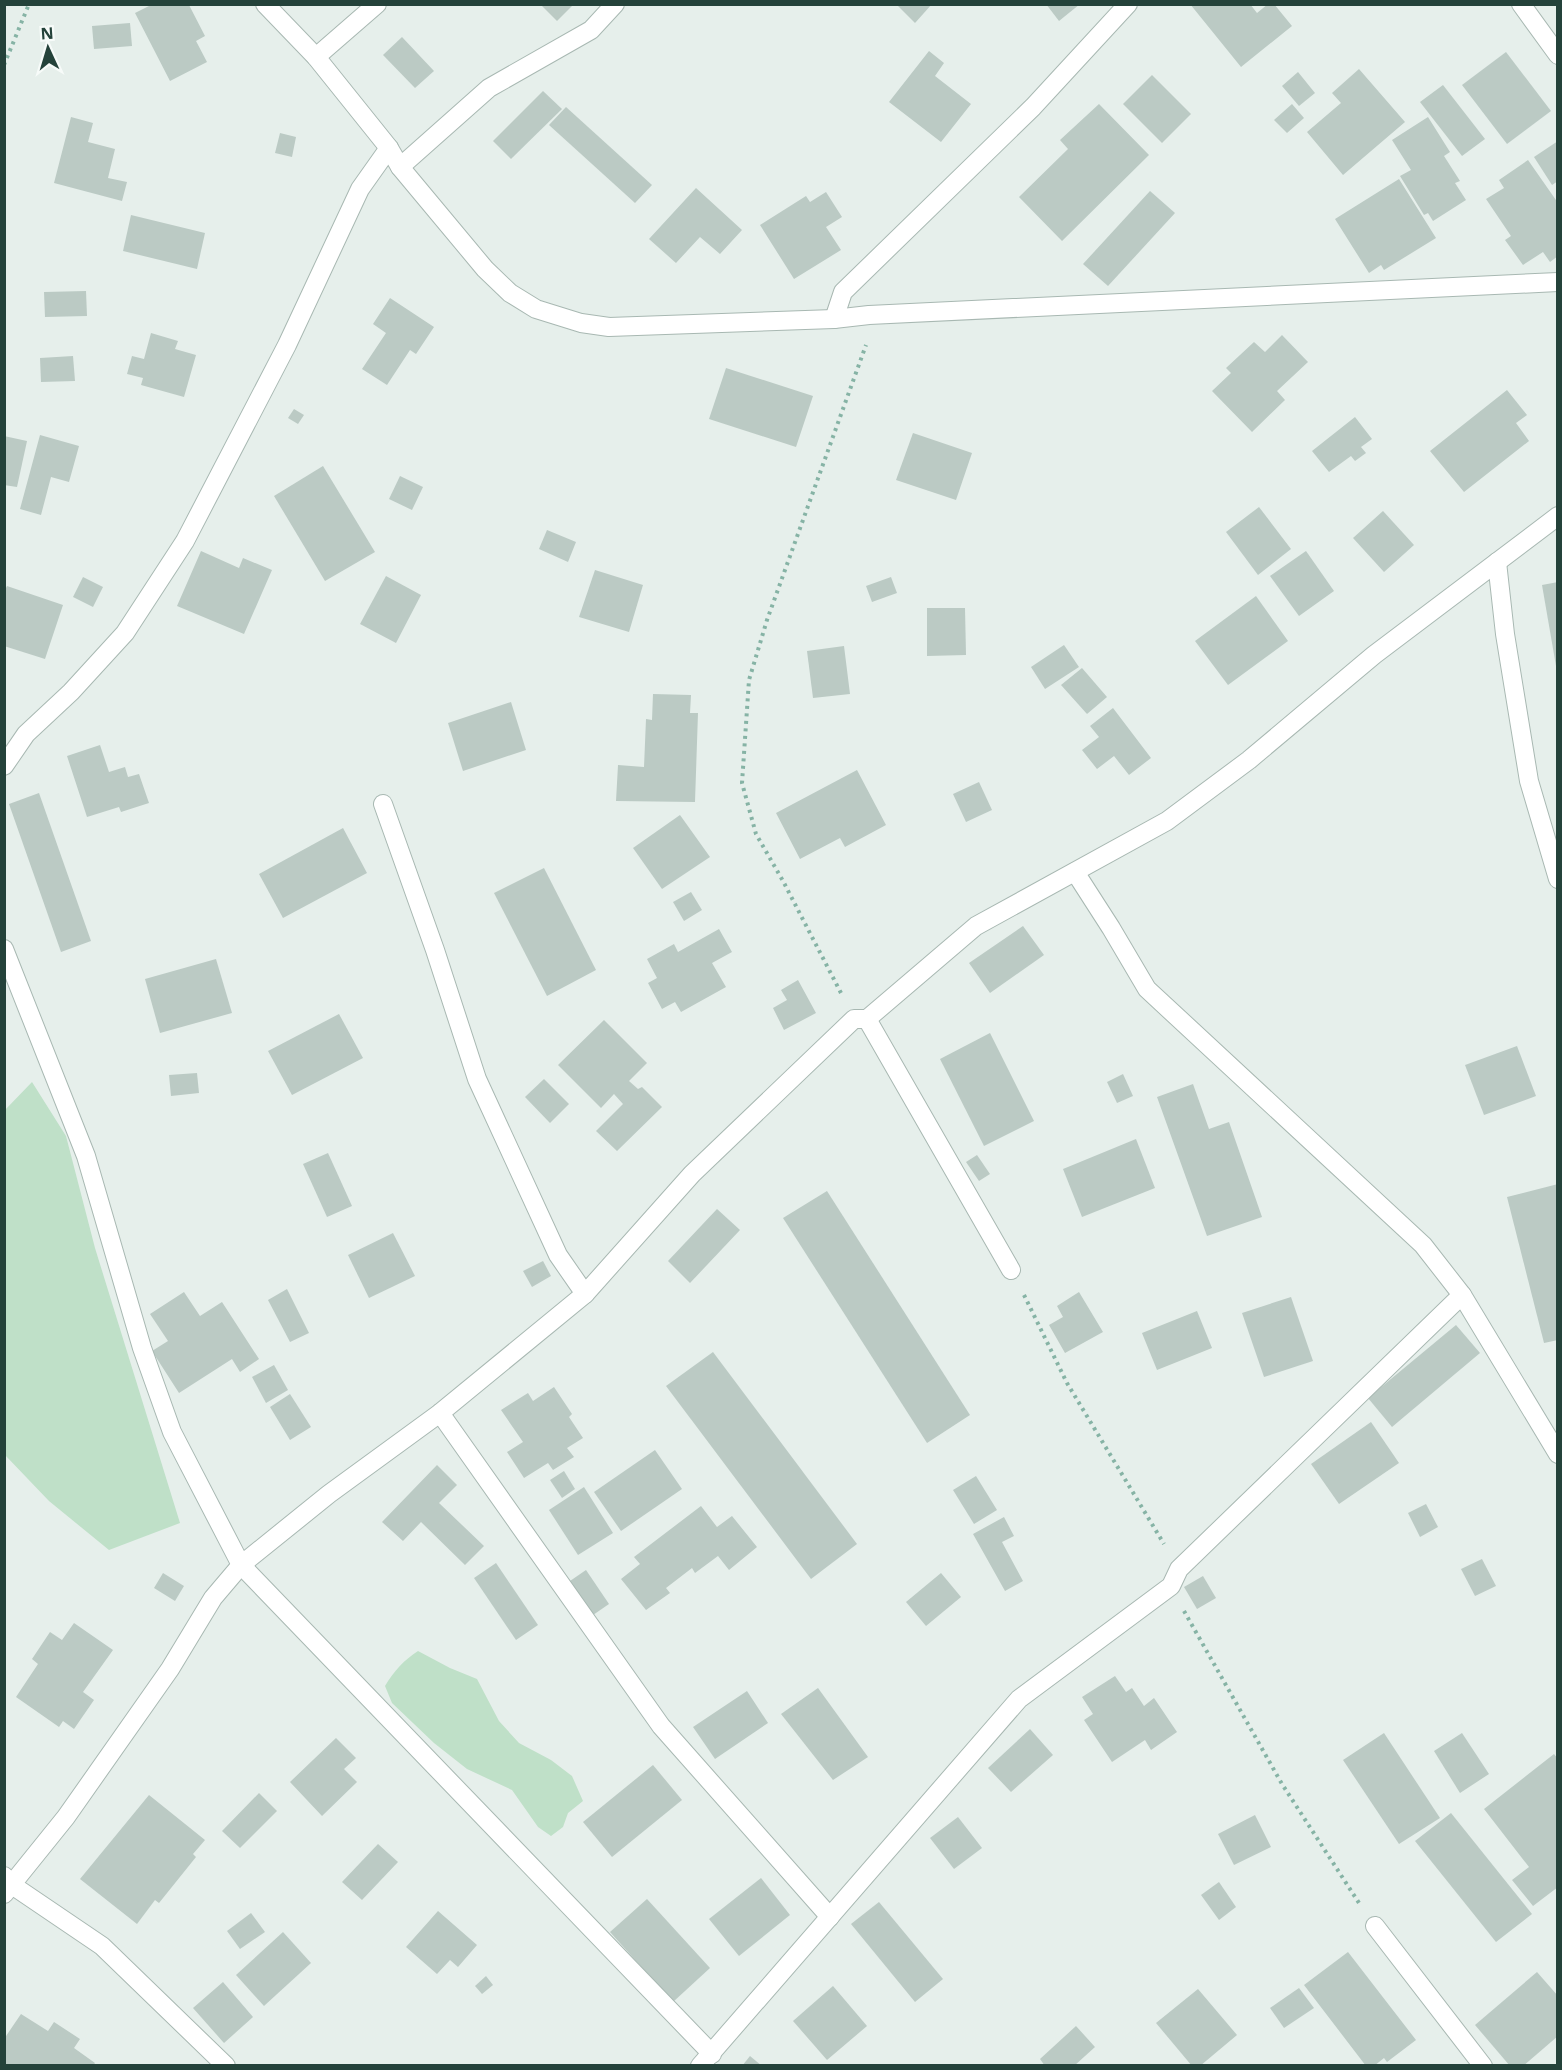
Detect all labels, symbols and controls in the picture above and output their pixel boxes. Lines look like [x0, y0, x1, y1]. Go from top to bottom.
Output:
north arrow [18, 18, 78, 78]
text: N [40, 22, 54, 44]

